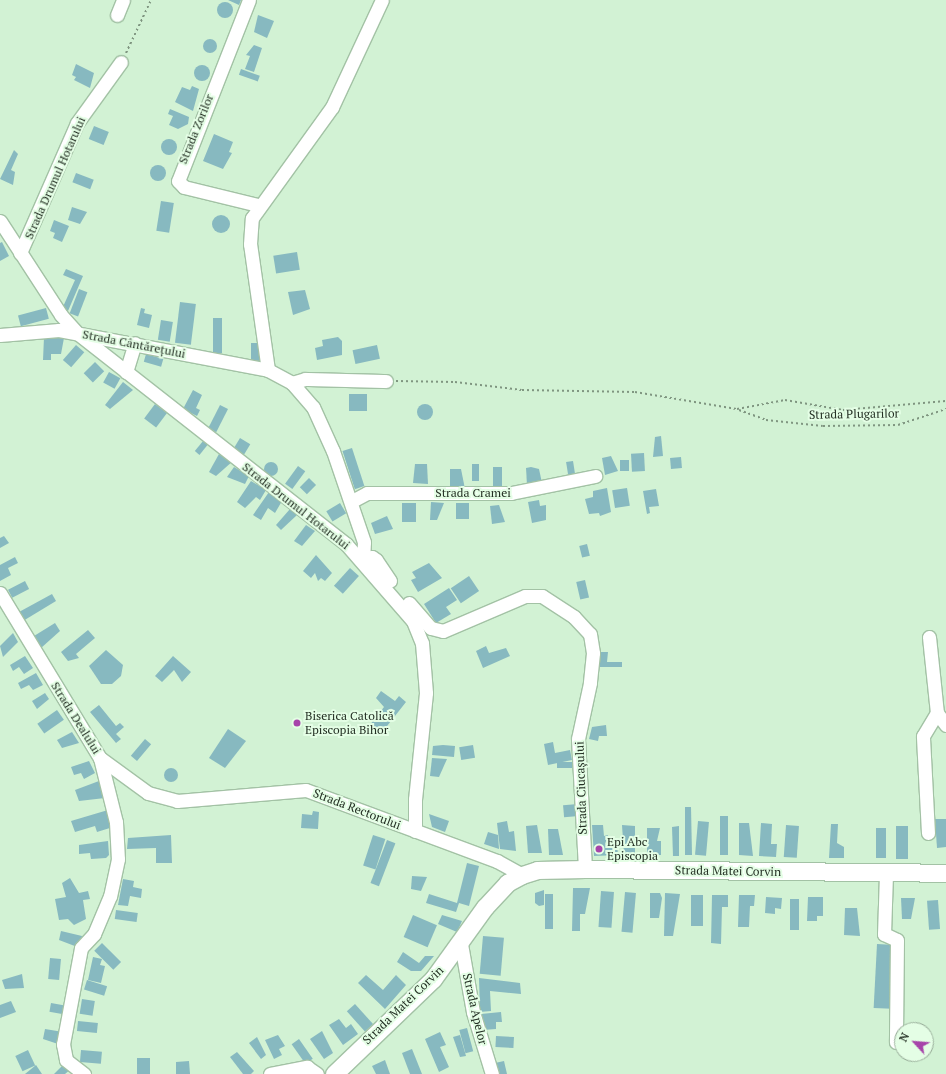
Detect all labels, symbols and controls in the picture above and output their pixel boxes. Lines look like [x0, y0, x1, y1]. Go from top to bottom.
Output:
street label: Strada Zorilor [175, 92, 217, 166]
street label: Strada Drumul Hotarului [22, 115, 88, 241]
street label: Strada Cântărețului [81, 327, 187, 361]
street label: Strada Plugarilor [809, 406, 899, 422]
street label: Strada Drumul Hotarului [239, 460, 353, 552]
street label: Strada Cramei [435, 486, 511, 500]
street label: Strada Dealului [48, 679, 104, 757]
place label: Biserica Catolică Episcopia Bihor [305, 709, 394, 737]
marker: Biserica Catolică Episcopia Bihor [292, 718, 302, 728]
street label: Strada Ciucașului [572, 741, 590, 835]
street label: Strada Rectorului [311, 786, 403, 832]
place label: Epi Abc Episcopia [607, 835, 658, 863]
marker: Epi Abc Episcopia [594, 844, 604, 854]
street label: Strada Matei Corvin [675, 863, 781, 879]
street label: Strada Matei Corvin [360, 963, 446, 1047]
street label: Strada Apelor [460, 972, 490, 1046]
north arrow [894, 1022, 934, 1062]
text: N [896, 1030, 912, 1044]

